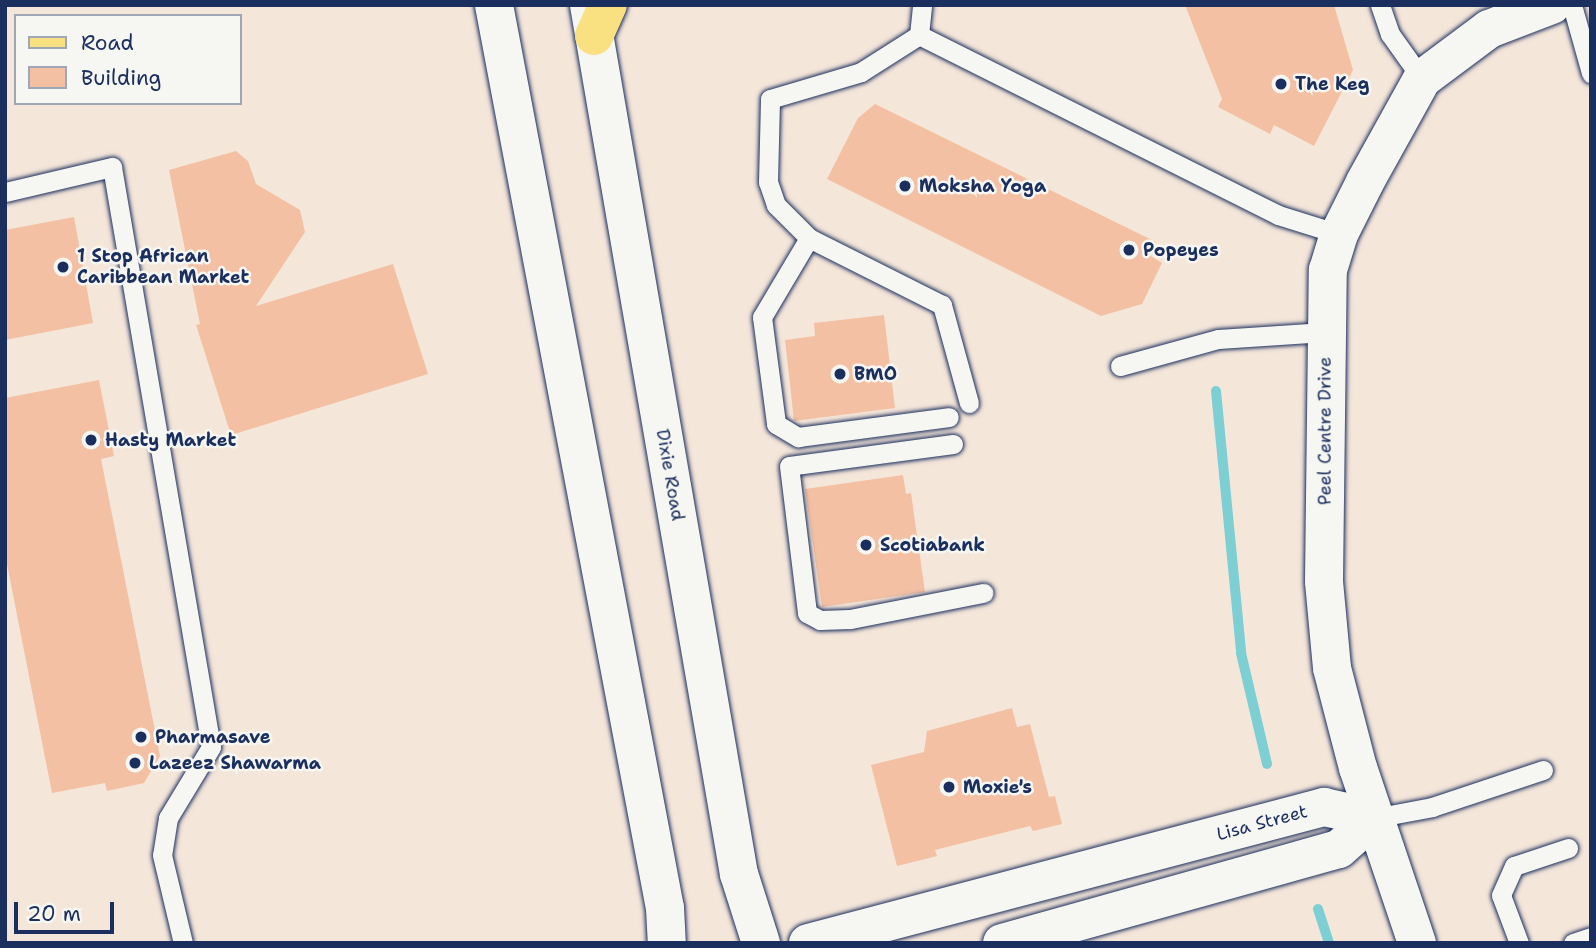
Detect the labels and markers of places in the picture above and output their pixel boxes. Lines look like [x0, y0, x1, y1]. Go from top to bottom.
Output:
place label: The Keg [1295, 73, 1369, 95]
marker: The Keg [1273, 76, 1289, 92]
place label: Moksha Yoga [919, 175, 1046, 197]
marker: Moksha Yoga [897, 178, 913, 194]
place label: Popeyes [1143, 239, 1219, 261]
marker: Popeyes [1121, 242, 1137, 258]
place label: 1 Stop African Caribbean Market [77, 246, 249, 288]
marker: 1 Stop African Caribbean Market [55, 259, 71, 275]
place label: BMO [854, 363, 897, 385]
marker: BMO [832, 366, 848, 382]
place label: Hasty Market [105, 429, 236, 451]
marker: Hasty Market [83, 432, 99, 448]
place label: Scotiabank [880, 534, 985, 556]
marker: Scotiabank [858, 537, 874, 553]
place label: Pharmasave [155, 726, 271, 748]
marker: Pharmasave [133, 729, 149, 745]
place label: Lazeez Shawarma [149, 752, 321, 774]
marker: Lazeez Shawarma [127, 755, 143, 771]
place label: Moxie's [963, 776, 1032, 798]
marker: Moxie's [941, 779, 957, 795]

